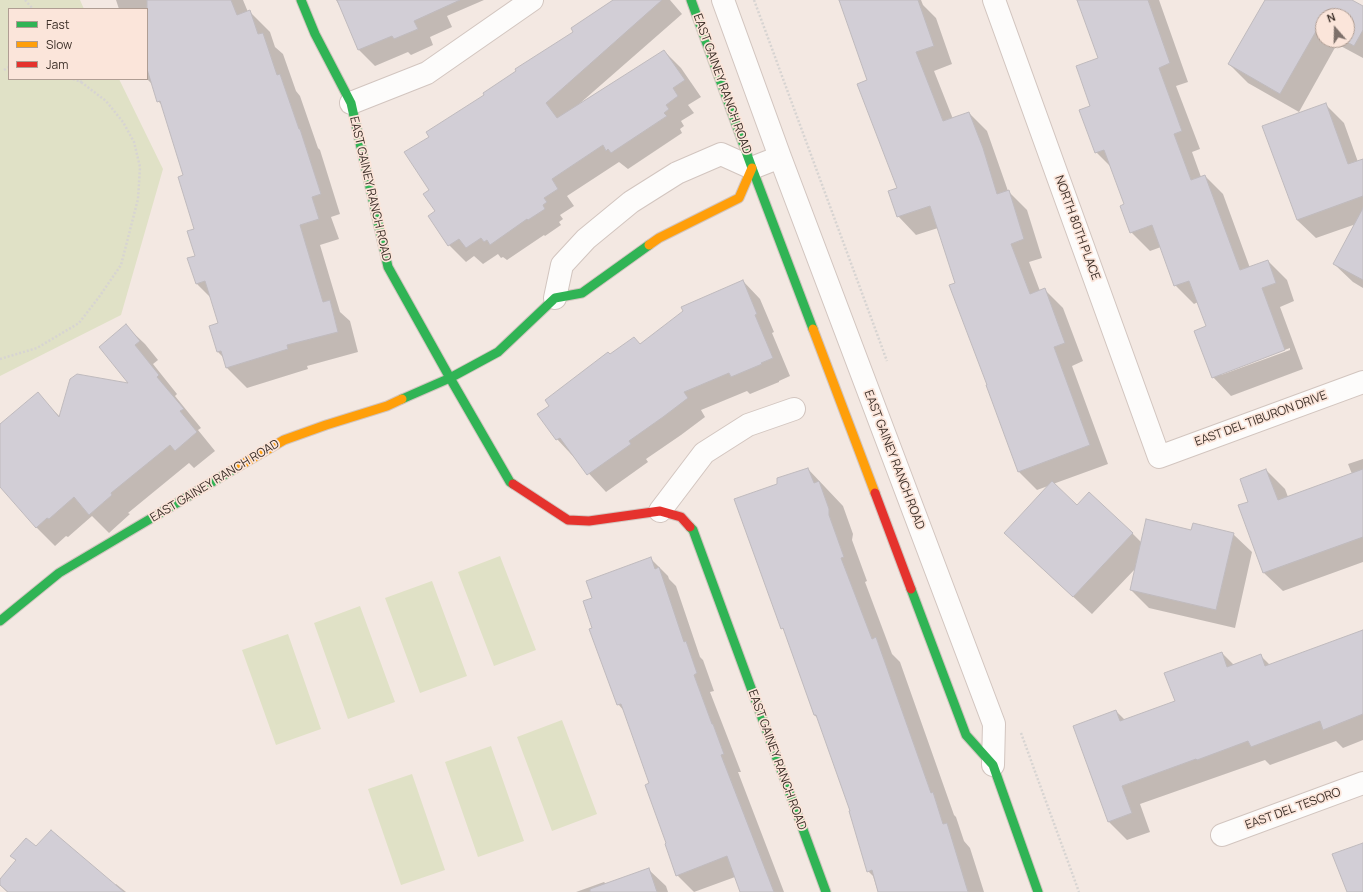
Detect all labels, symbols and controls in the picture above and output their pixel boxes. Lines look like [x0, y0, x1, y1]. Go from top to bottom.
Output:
legend [8, 8, 148, 80]
north arrow [1315, 8, 1355, 48]
text: N [1325, 9, 1337, 26]
street label: EAST GAINEY RANCH ROAD [690, 12, 754, 156]
text: Fast [46, 16, 70, 33]
text: Slow [46, 36, 72, 53]
text: Jam [46, 56, 68, 73]
street label: EAST GAINEY RANCH ROAD [346, 115, 394, 263]
street label: NORTH 80TH PLACE [1051, 174, 1103, 282]
street label: EAST GAINEY RANCH ROAD [861, 388, 927, 532]
street label: EAST DEL TIBURON DRIVE [1193, 388, 1329, 450]
street label: EAST GAINEY RANCH ROAD [148, 437, 282, 525]
street label: EAST GAINEY RANCH ROAD [745, 688, 809, 832]
street label: EAST DEL TESORO [1243, 785, 1343, 833]

